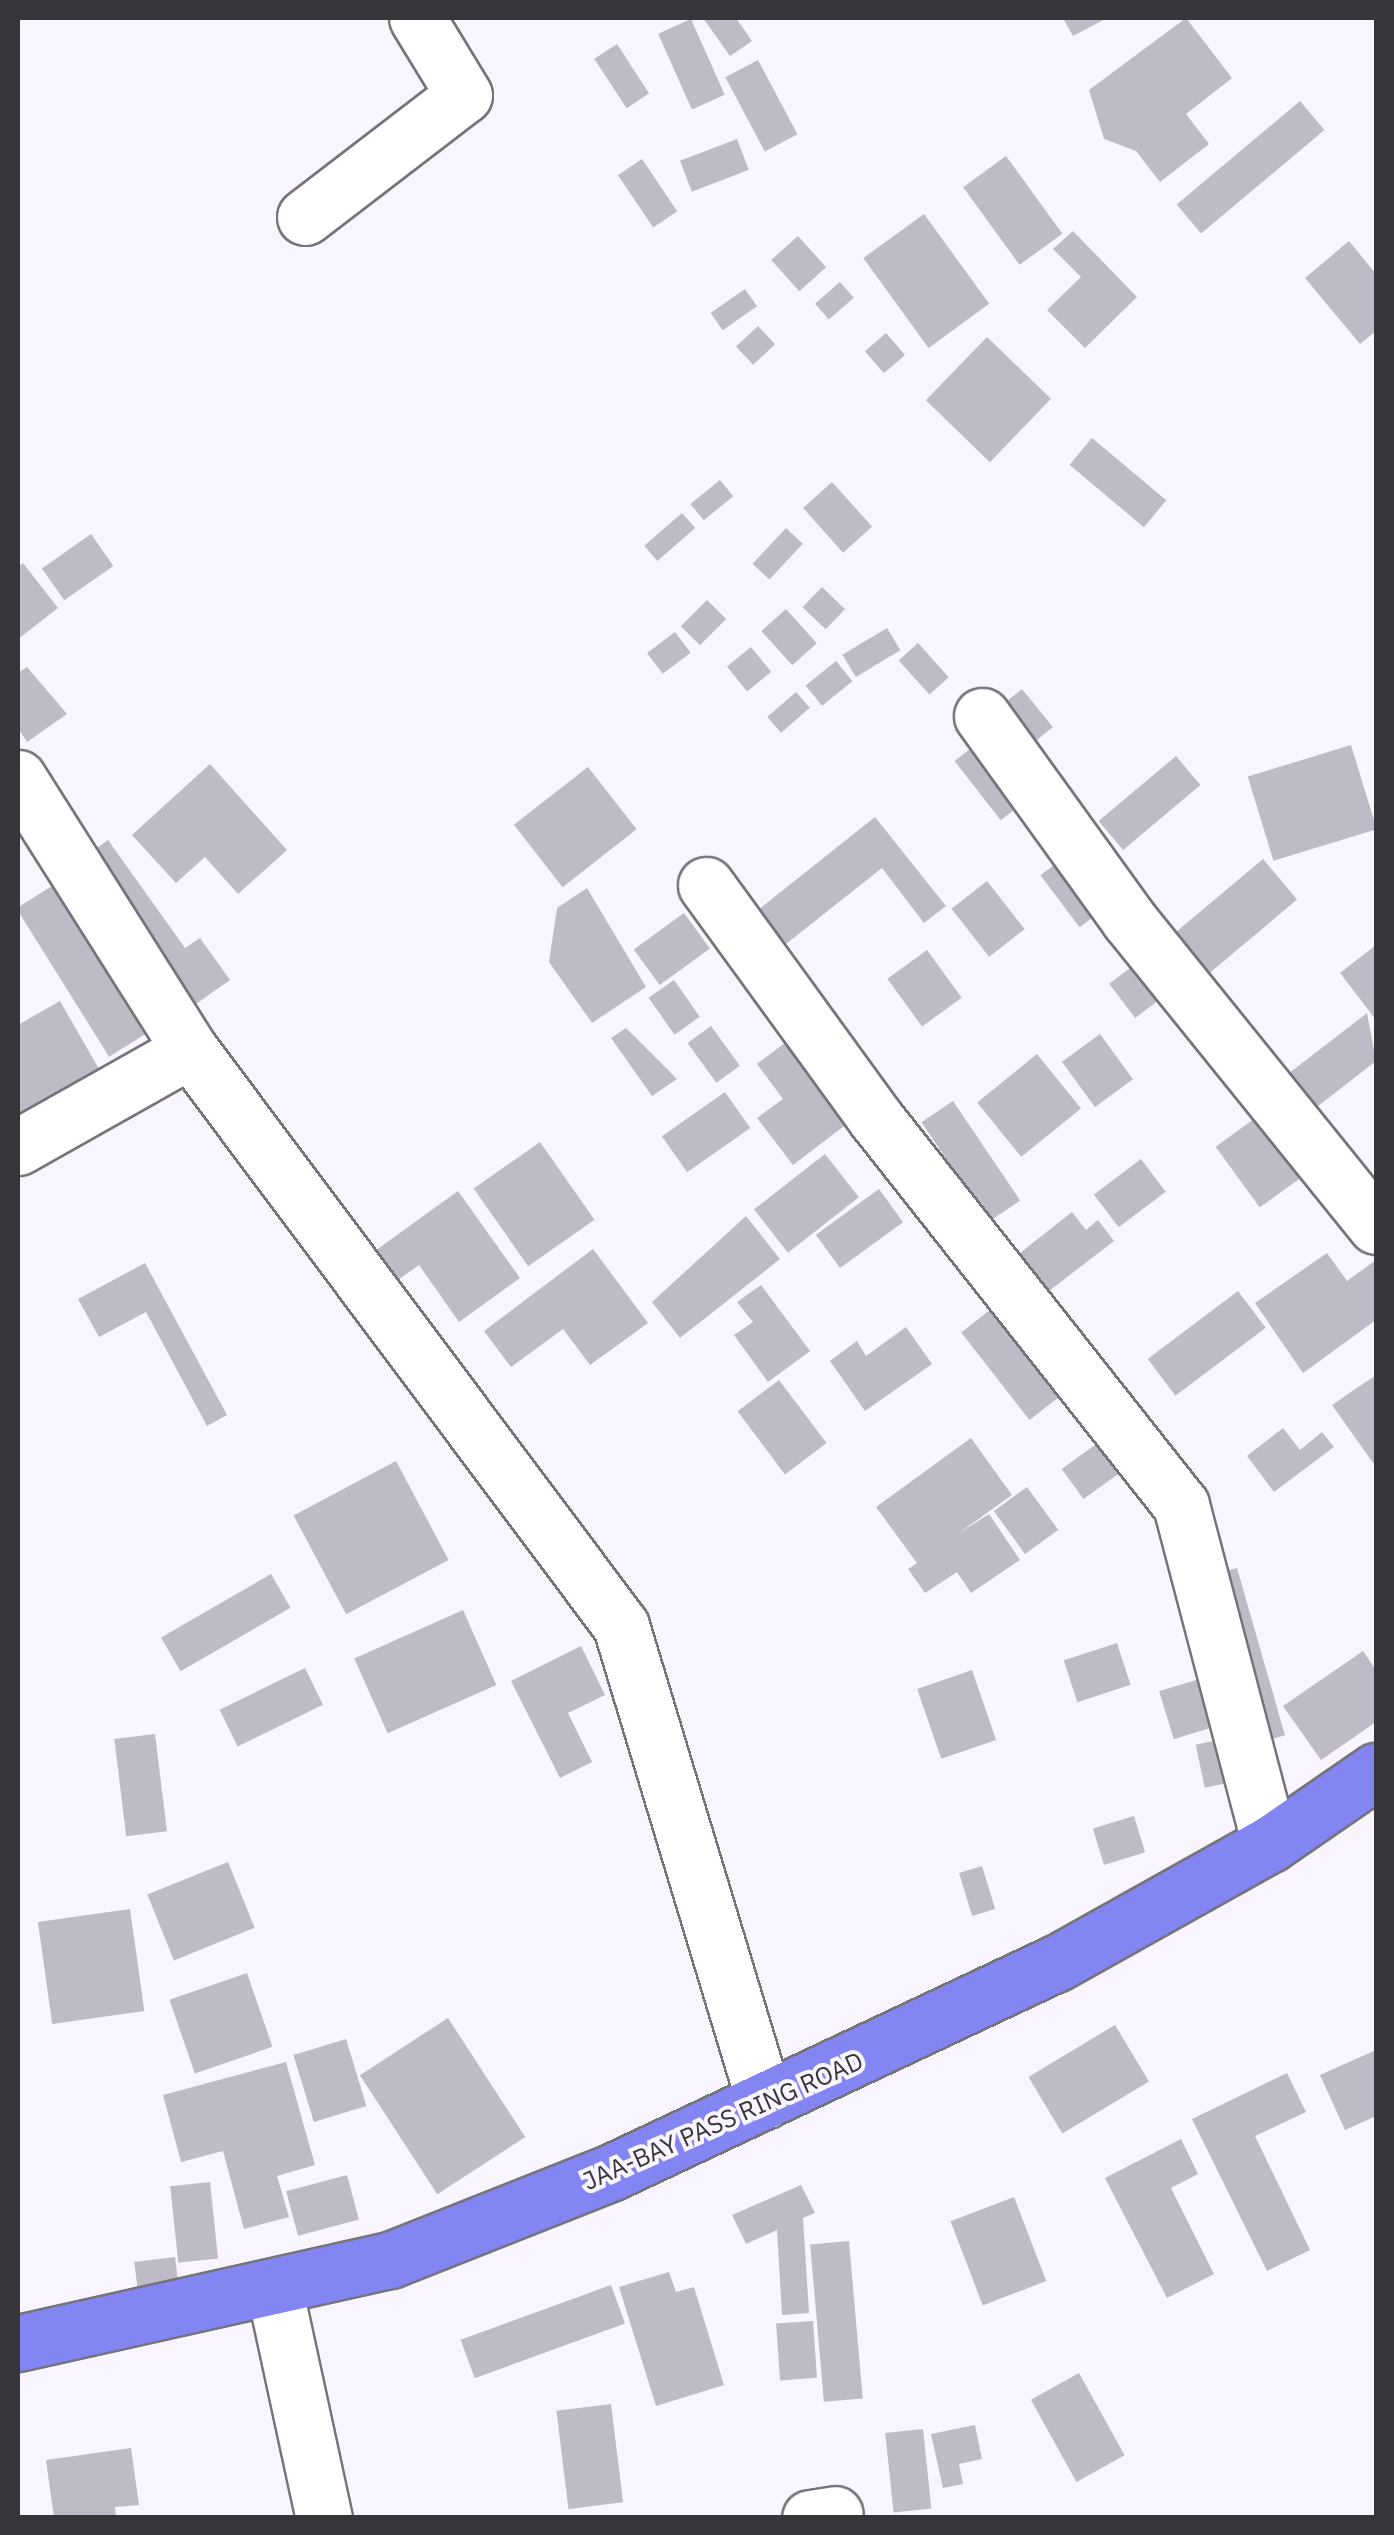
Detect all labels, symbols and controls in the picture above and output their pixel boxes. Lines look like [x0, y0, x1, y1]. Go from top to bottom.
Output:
street label: JAA-BAY PASS RING ROAD [578, 2046, 868, 2196]

